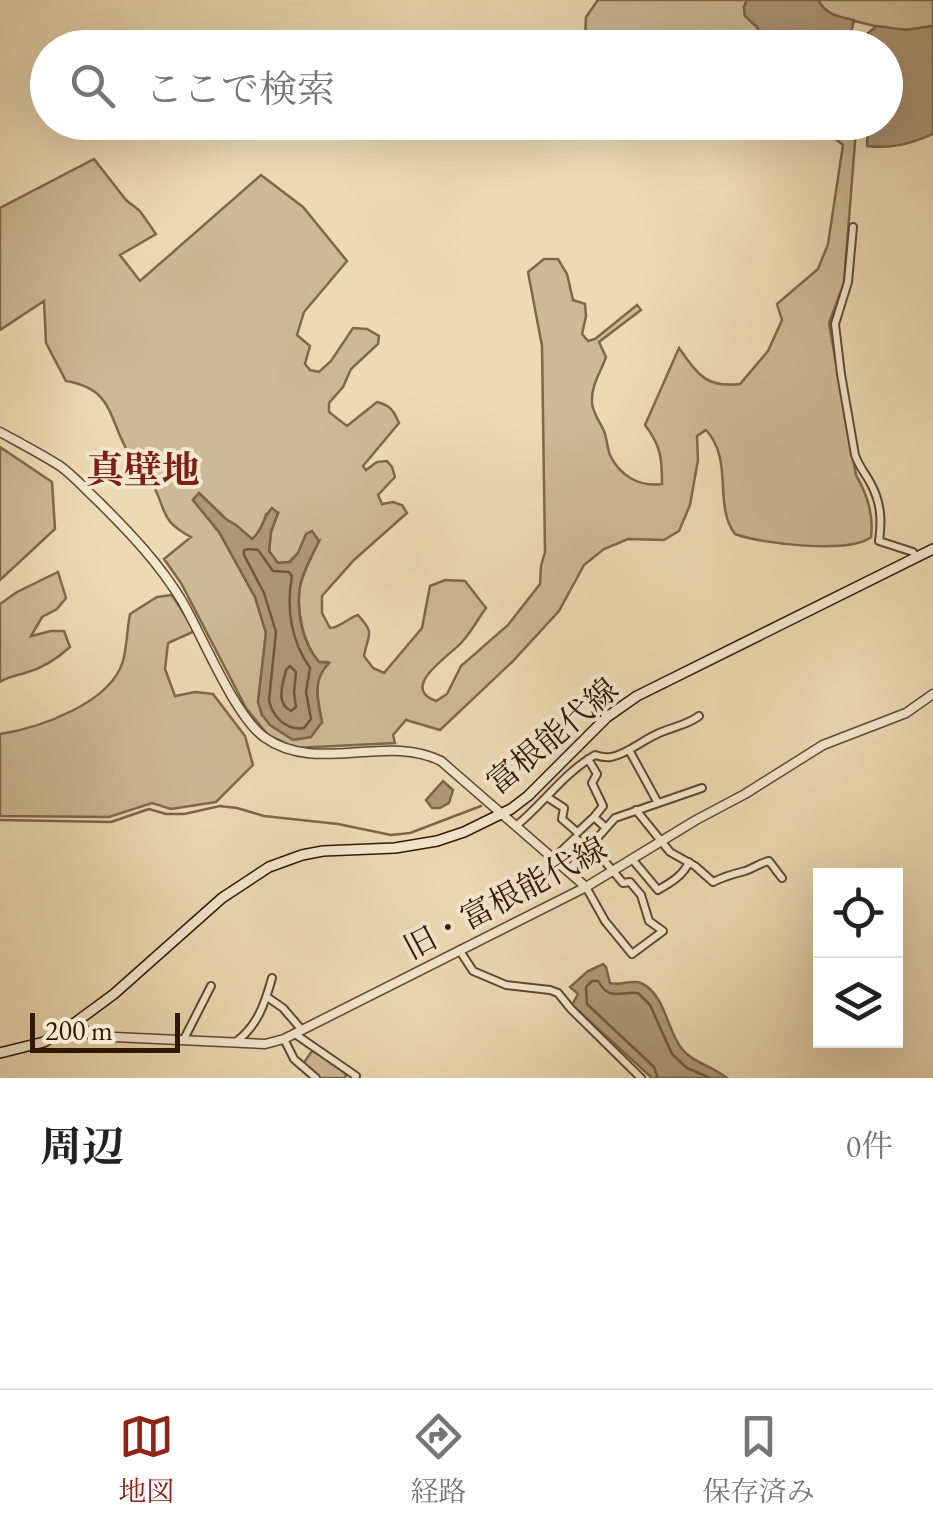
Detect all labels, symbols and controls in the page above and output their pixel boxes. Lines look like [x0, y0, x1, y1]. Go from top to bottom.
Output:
search box [30, 30, 903, 140]
icon: search [65, 58, 120, 113]
text: ここで検索 [145, 64, 335, 113]
district label: 真壁地 [86, 445, 200, 494]
street label: 富根能代線 [477, 668, 627, 804]
street label: 旧・富根能代線 [396, 827, 614, 969]
map controls [813, 868, 903, 1048]
button: locate [813, 868, 903, 958]
button: layers [813, 958, 903, 1048]
scale bar [30, 1008, 180, 1052]
text: 200 m [45, 1012, 113, 1048]
text: 周辺 [40, 1119, 124, 1174]
text: 0件 [846, 1125, 893, 1167]
tab: 地図 [118, 1409, 174, 1509]
tab: 経路 [410, 1409, 467, 1509]
tab: 保存済み [703, 1409, 815, 1509]

